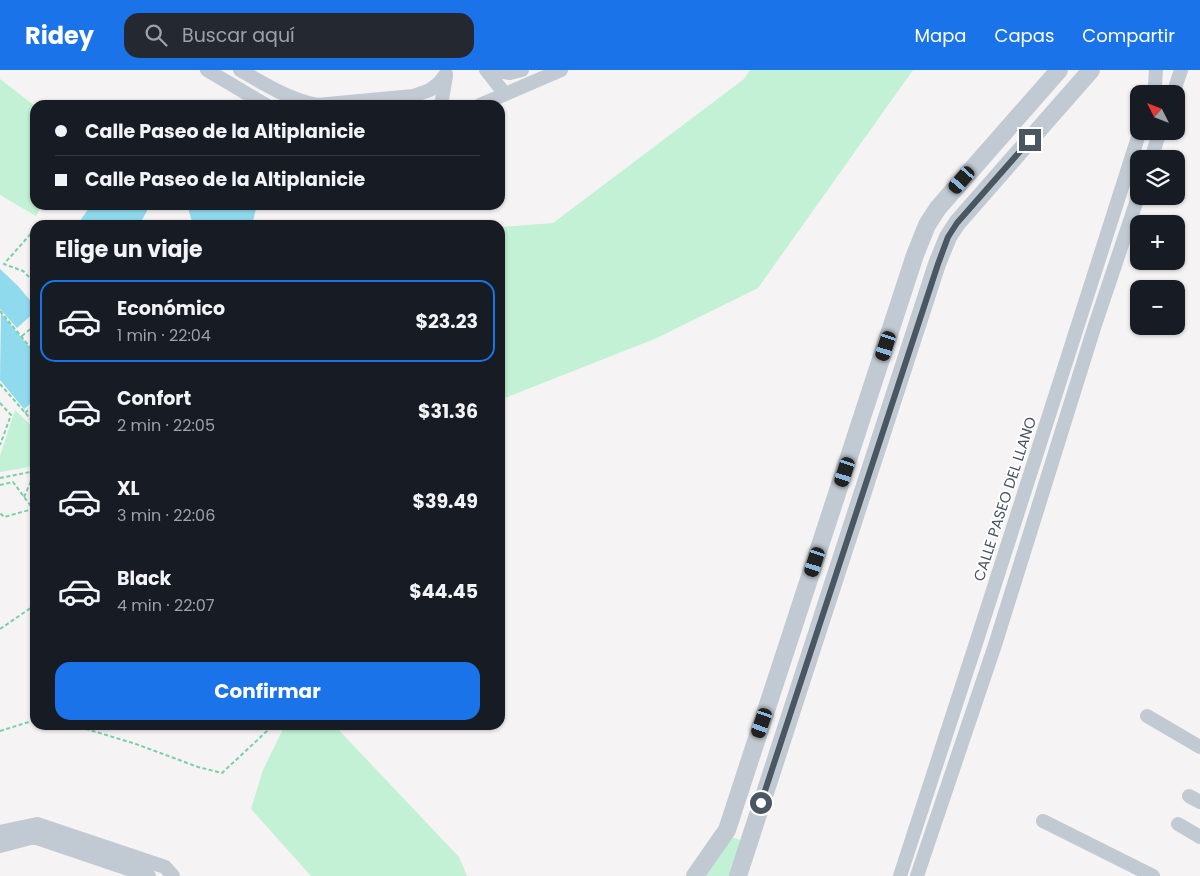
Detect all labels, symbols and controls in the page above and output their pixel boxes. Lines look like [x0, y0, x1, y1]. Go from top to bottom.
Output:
search box [124, 13, 474, 58]
text: Ridey [25, 19, 94, 52]
icon: search [142, 21, 170, 49]
text: Buscar aquí [182, 22, 295, 49]
text: Mapa [914, 23, 967, 48]
text: Capas [995, 23, 1054, 48]
text: Compartir [1082, 23, 1175, 48]
north arrow [1130, 85, 1185, 140]
map controls [1130, 85, 1185, 335]
text: Calle Paseo de la Altiplanicie [85, 118, 365, 145]
route end [1019, 129, 1041, 151]
button: layers [1130, 150, 1185, 205]
car [946, 164, 977, 196]
text: Calle Paseo de la Altiplanicie [85, 166, 365, 193]
button: + [1130, 215, 1185, 270]
text: Elige un viaje [55, 234, 203, 265]
button: − [1130, 280, 1185, 335]
text: Económico [117, 295, 225, 322]
icon: car [57, 299, 102, 344]
text: $23.23 [415, 308, 478, 335]
text: 1 min · 22:04 [117, 324, 211, 347]
car [874, 329, 897, 363]
text: Confort [117, 385, 191, 412]
icon: car [57, 389, 102, 434]
text: $31.36 [418, 398, 478, 425]
text: 2 min · 22:05 [117, 414, 215, 437]
street label: CALLE PASEO DEL LLANO [968, 414, 1041, 584]
car [833, 455, 856, 489]
text: XL [117, 475, 140, 502]
icon: car [57, 479, 102, 524]
text: $39.49 [412, 488, 478, 515]
text: 3 min · 22:06 [117, 504, 215, 527]
car [803, 545, 826, 579]
text: Black [117, 565, 171, 592]
icon: car [57, 569, 102, 614]
text: $44.45 [409, 578, 478, 605]
text: 4 min · 22:07 [117, 594, 215, 617]
button: Confirmar [55, 662, 480, 720]
car [750, 706, 773, 740]
route start [750, 792, 772, 814]

